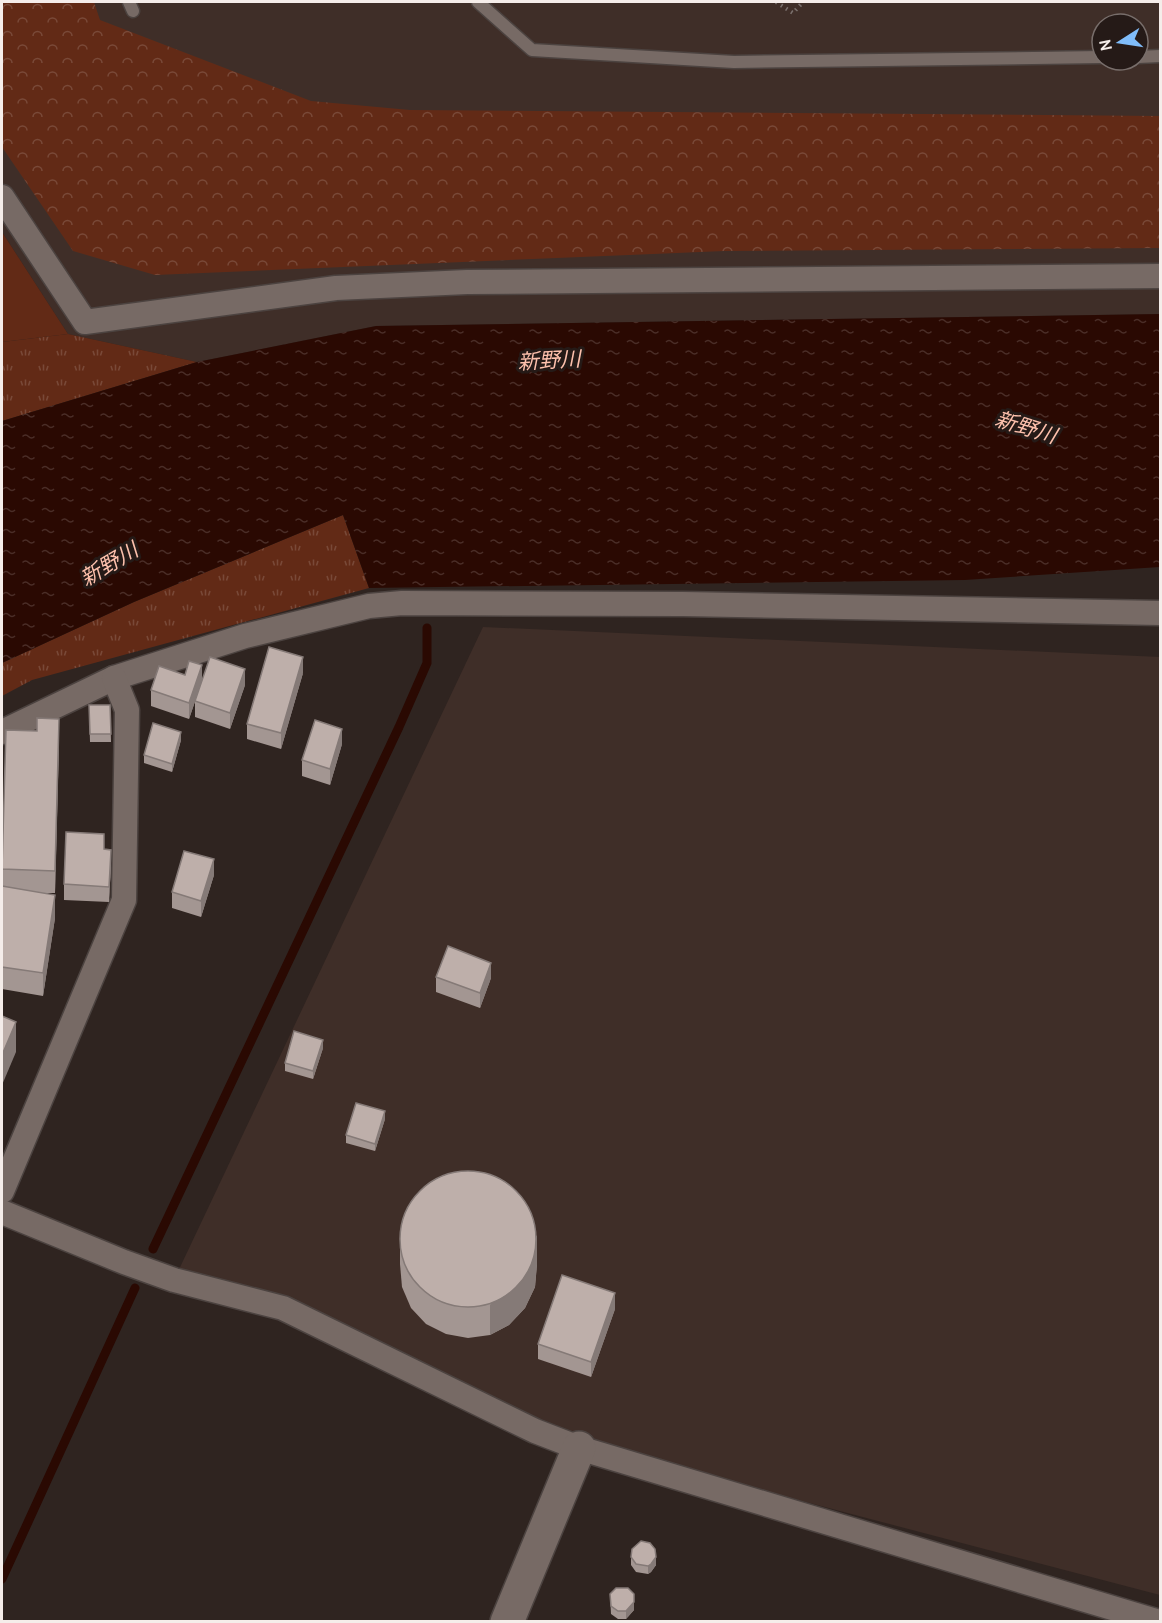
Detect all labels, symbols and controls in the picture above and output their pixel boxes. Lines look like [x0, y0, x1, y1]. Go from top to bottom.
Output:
north arrow [1090, 12, 1150, 72]
text: N [1095, 38, 1116, 53]
water label: 新野川 [517, 346, 583, 374]
water label: 新野川 [992, 406, 1062, 449]
water label: 新野川 [76, 536, 144, 591]

